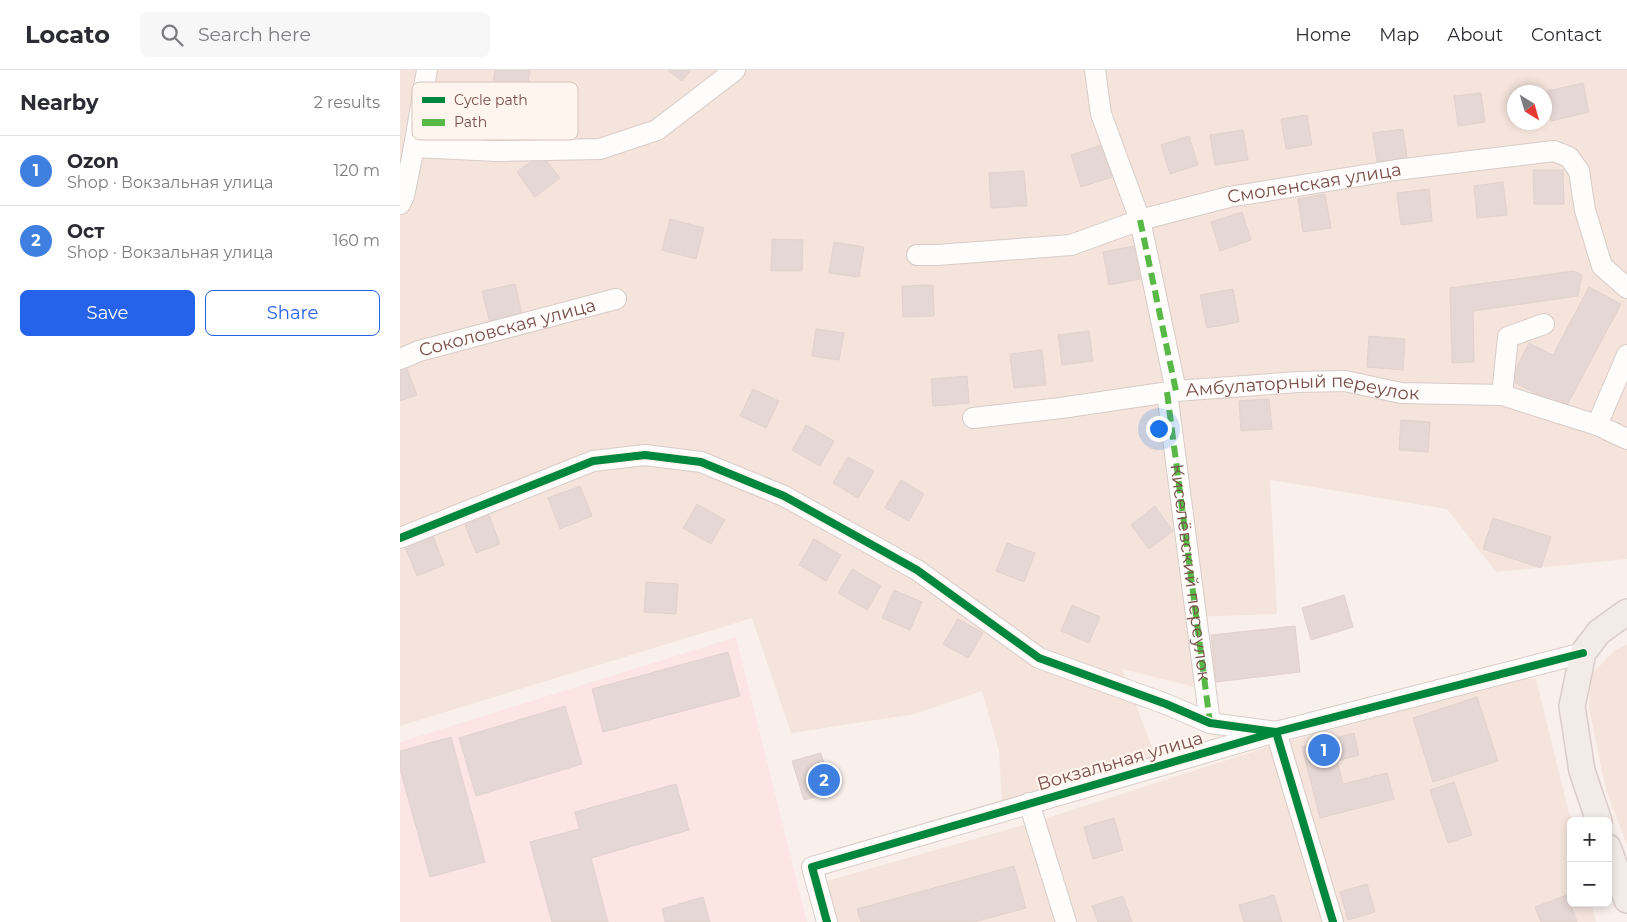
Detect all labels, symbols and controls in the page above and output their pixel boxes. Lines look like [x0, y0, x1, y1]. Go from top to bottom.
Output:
search box [140, 12, 490, 57]
text: Locato [25, 20, 110, 49]
icon: search [158, 21, 186, 49]
text: Search here [198, 23, 311, 46]
text: Home [1295, 24, 1351, 46]
text: Map [1379, 24, 1419, 46]
text: About [1447, 24, 1503, 46]
text: Contact [1531, 24, 1602, 46]
legend [412, 82, 578, 140]
north arrow [1507, 85, 1552, 130]
text: Nearby [20, 90, 99, 115]
text: Cycle path [454, 91, 528, 109]
text: 2 results [314, 93, 380, 112]
text: Path [454, 113, 487, 131]
text: Ozon [67, 150, 119, 173]
street label: Смоленская улица [1226, 158, 1403, 208]
text: 1 [33, 161, 39, 180]
text: 120 m [333, 161, 380, 180]
text: Shop · Вокзальная улица [67, 173, 273, 192]
text: Ост [67, 220, 104, 243]
text: 2 [31, 231, 41, 250]
text: 160 m [333, 231, 380, 250]
text: Shop · Вокзальная улица [67, 243, 273, 262]
button: Save [20, 290, 195, 336]
button: Share [205, 290, 380, 336]
street label: Соколовская улица [417, 294, 598, 362]
street label: Амбулаторный переулок [1185, 370, 1420, 404]
your location [1146, 416, 1172, 442]
street label: Киселёвский переулок [1165, 463, 1216, 683]
street label: Вокзальная улица [1035, 727, 1205, 795]
pin: 1 [1308, 731, 1340, 769]
pin: 2 [808, 761, 840, 799]
map controls [1567, 817, 1612, 907]
button: + [1567, 817, 1612, 862]
button: − [1567, 862, 1612, 907]

